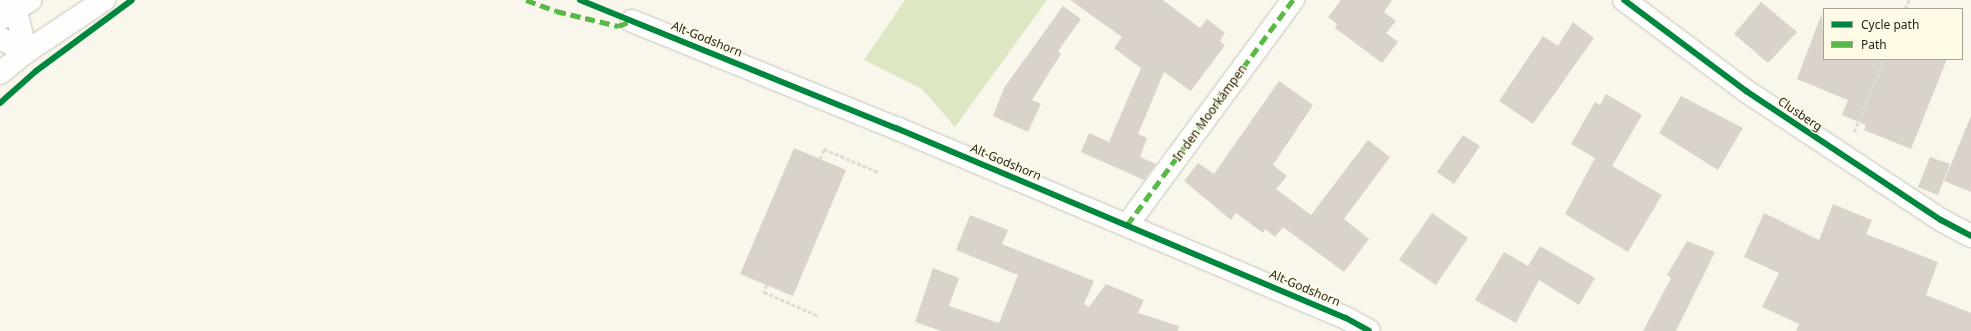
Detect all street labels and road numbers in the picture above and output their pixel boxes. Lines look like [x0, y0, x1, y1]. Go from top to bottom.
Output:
street label: Alt-Godshorn [669, 18, 745, 60]
street label: In den Moorkämpen [1170, 62, 1250, 164]
street label: Clusberg [1775, 94, 1825, 134]
street label: Alt-Godshorn [969, 141, 1043, 183]
street label: Alt-Godshorn [1268, 267, 1342, 309]

